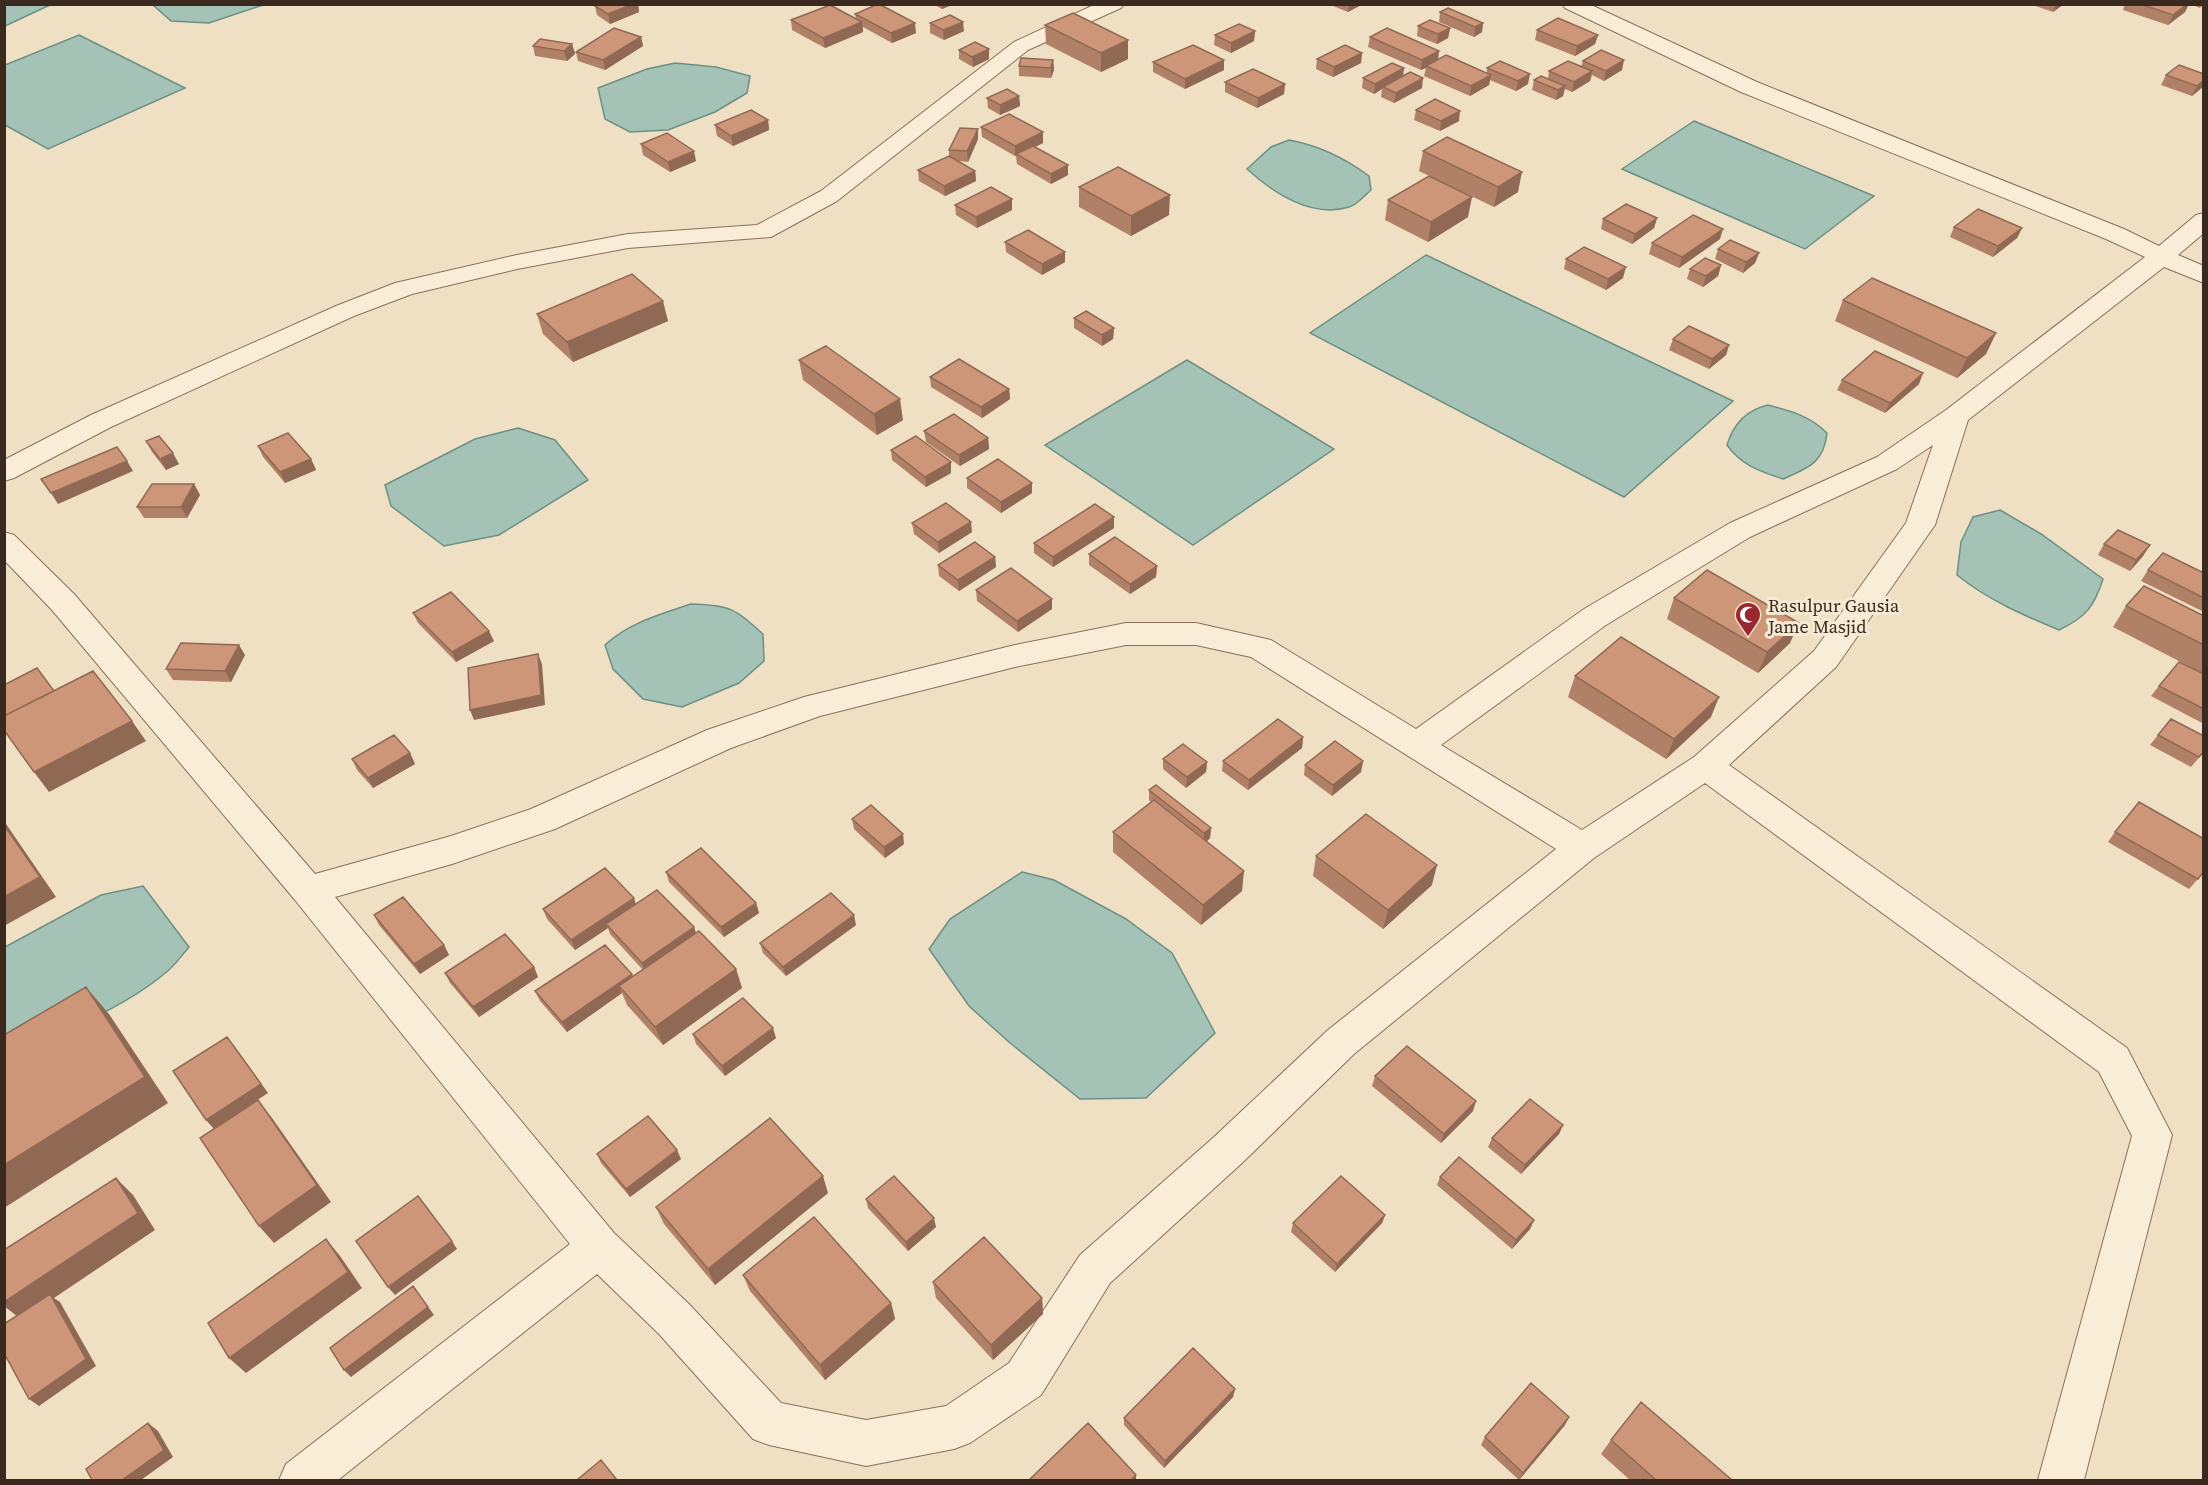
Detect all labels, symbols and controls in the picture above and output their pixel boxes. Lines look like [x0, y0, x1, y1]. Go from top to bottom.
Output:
place label: Rasulpur Gausia Jame Masjid [1767, 593, 1900, 639]
mosque icon: Rasulpur Gausia Jame Masjid [1733, 600, 1763, 638]

